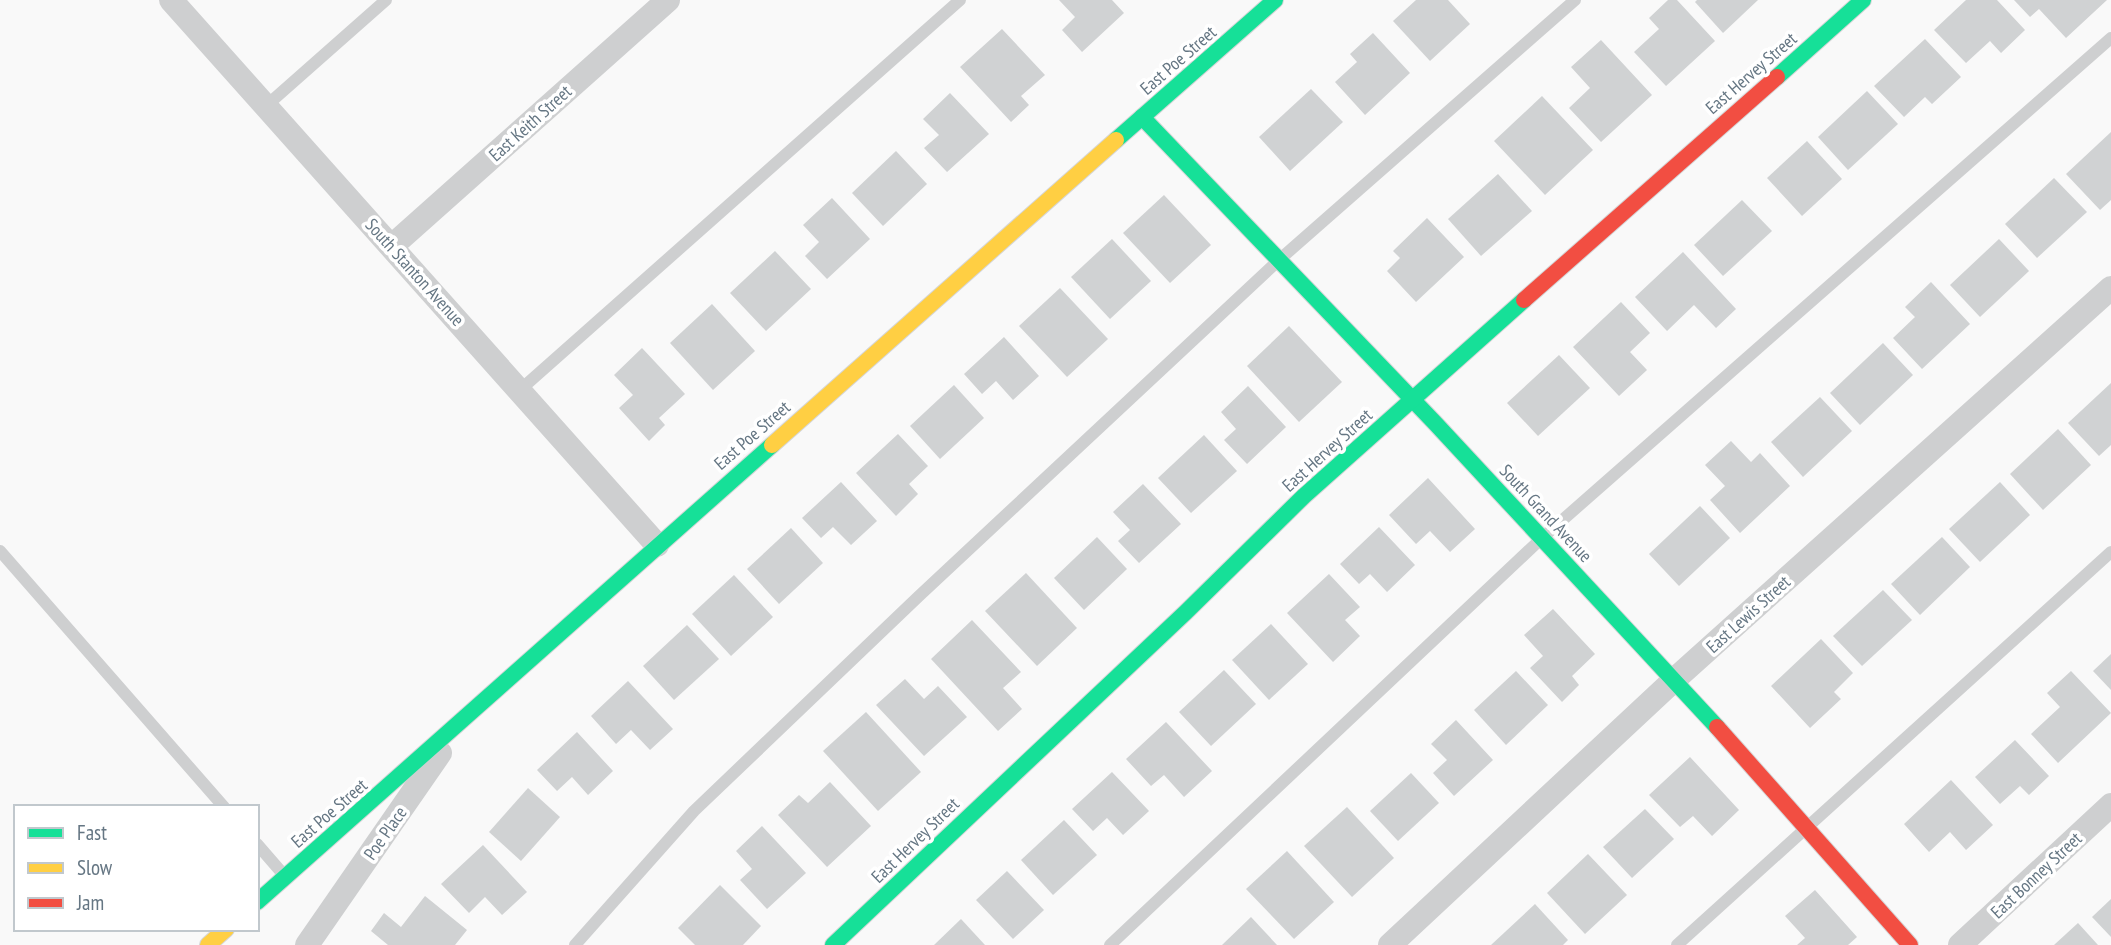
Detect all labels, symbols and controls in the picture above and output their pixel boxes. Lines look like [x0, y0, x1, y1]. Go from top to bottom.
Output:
street label: East Poe Street [1135, 21, 1221, 99]
street label: East Hervey Street [1701, 27, 1801, 119]
street label: East Keith Street [484, 80, 576, 166]
street label: South Stanton Avenue [361, 213, 469, 331]
street label: East Poe Street [709, 396, 795, 474]
street label: East Hervey Street [1277, 404, 1377, 496]
street label: South Grand Avenue [1495, 459, 1597, 567]
street label: East Lewis Street [1701, 570, 1795, 658]
street label: East Poe Street [286, 774, 372, 852]
street label: East Hervey Street [866, 792, 964, 888]
street label: Poe Place [358, 802, 412, 864]
legend [14, 805, 259, 931]
text: Fast [77, 819, 107, 846]
street label: East Bonney Street [1986, 827, 2086, 923]
text: Slow [77, 854, 113, 881]
text: Jam [76, 889, 104, 916]

